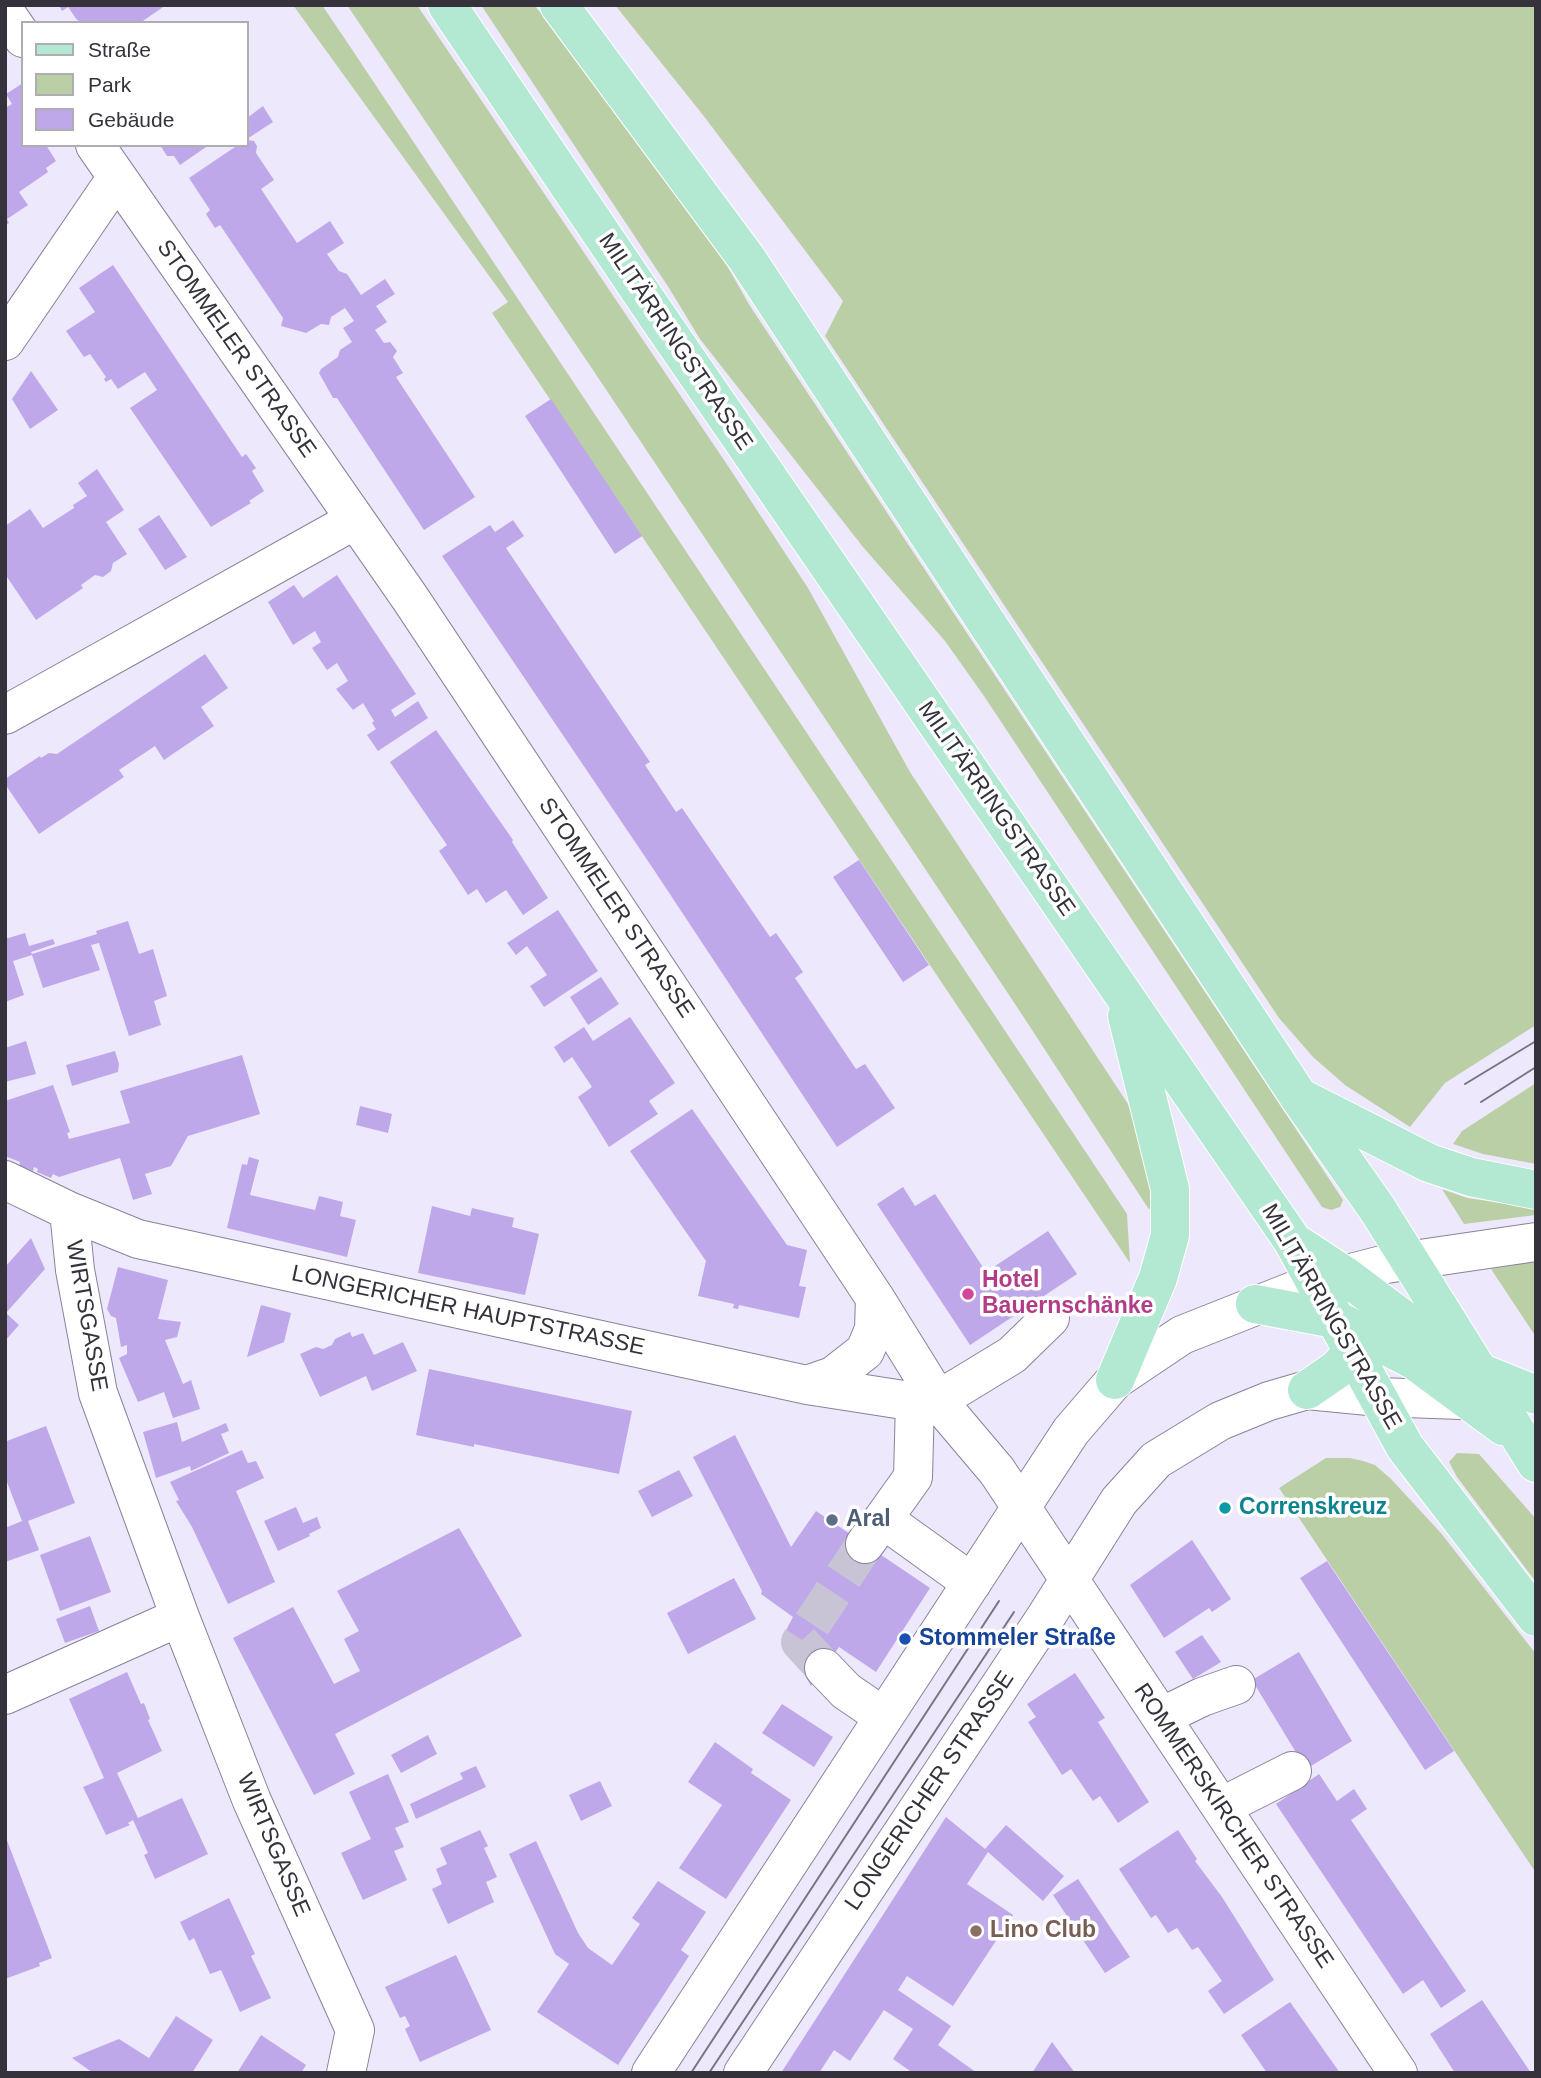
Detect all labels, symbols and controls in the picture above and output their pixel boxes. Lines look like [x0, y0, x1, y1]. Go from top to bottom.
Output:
legend [21, 21, 248, 147]
text: Straße [88, 38, 151, 61]
text: Park [88, 73, 131, 96]
text: Gebäude [88, 108, 174, 131]
street label: MILITÄRRINGSTRASSE [592, 228, 758, 456]
street label: STOMMELER STRASSE [150, 235, 322, 463]
street label: MILITÄRRINGSTRASSE [911, 696, 1081, 922]
street label: STOMMELER STRASSE [532, 793, 700, 1023]
street label: MILITÄRRINGSTRASSE [1255, 1199, 1407, 1435]
street label: WIRTSGASSE [59, 1238, 113, 1394]
street label: LONGERICHER HAUPTSTRASSE [289, 1260, 647, 1362]
place label: Hotel Bauernschänke [982, 1267, 1153, 1321]
marker: Hotel Bauernschänke [960, 1286, 976, 1302]
place label: Correnskreuz [1239, 1494, 1387, 1522]
marker: Correnskreuz [1217, 1500, 1233, 1516]
place label: Aral [846, 1506, 891, 1534]
marker: Aral [824, 1512, 840, 1528]
place label: Stommeler Straße [919, 1625, 1116, 1653]
marker: Stommeler Straße [897, 1631, 913, 1647]
street label: LONGERICHER STRASSE [840, 1666, 1020, 1916]
street label: ROMMERSKIRCHER STRASSE [1127, 1678, 1339, 1974]
street label: WIRTSGASSE [230, 1769, 316, 1921]
place label: Lino Club [990, 1917, 1096, 1945]
marker: Lino Club [968, 1923, 984, 1939]

